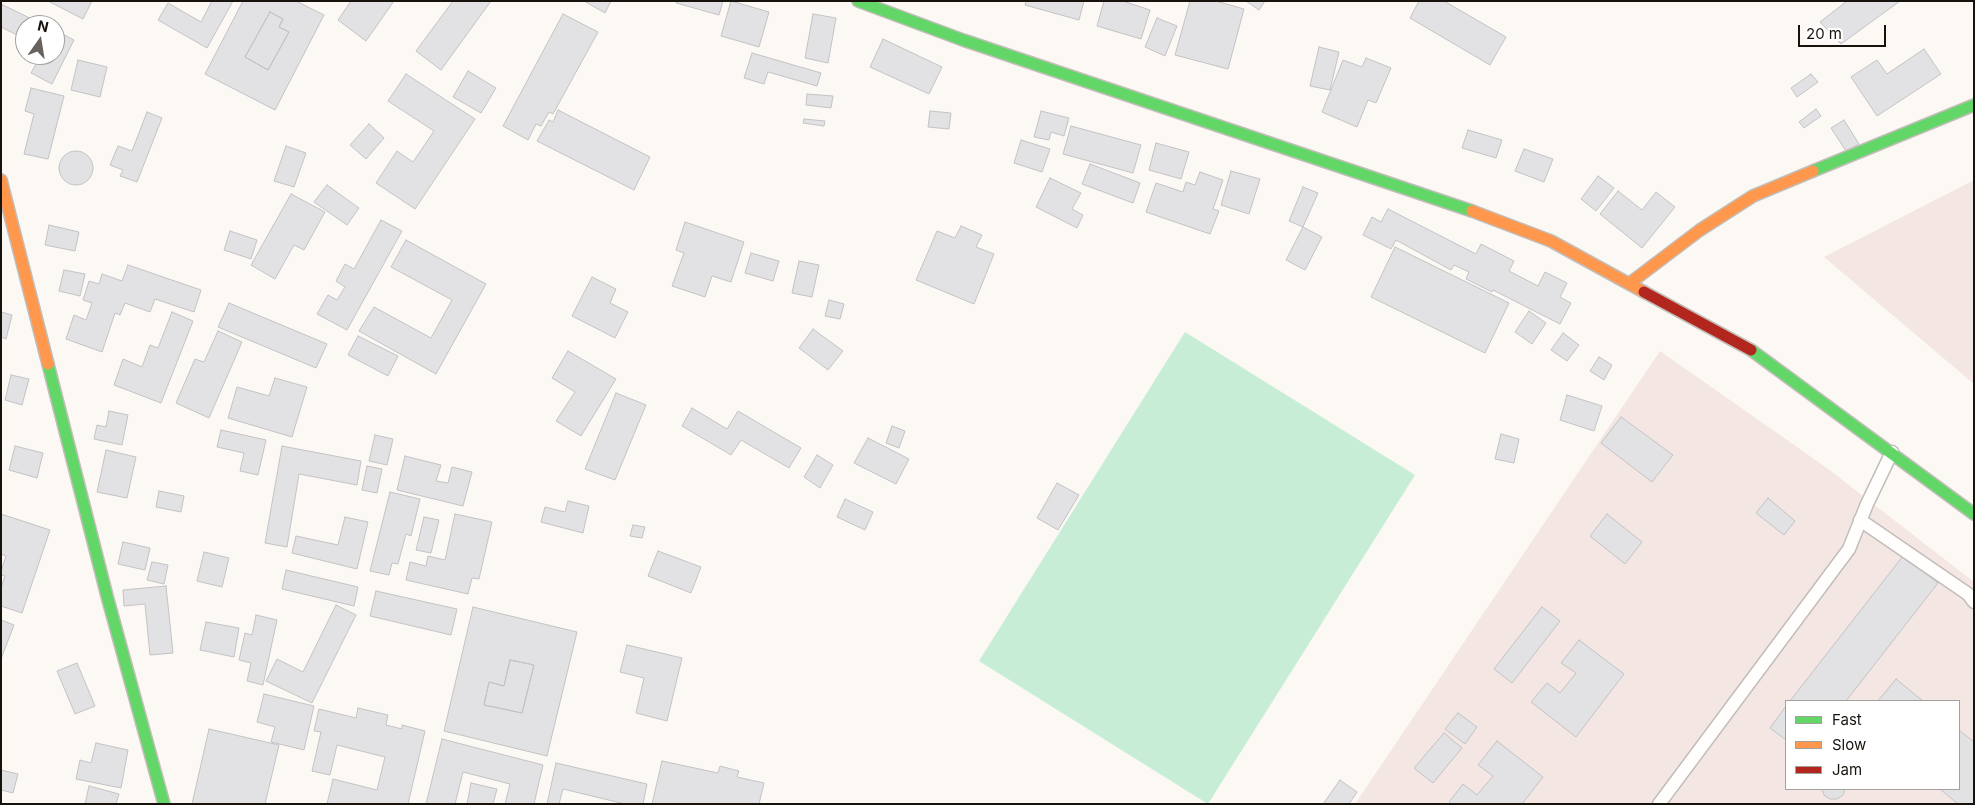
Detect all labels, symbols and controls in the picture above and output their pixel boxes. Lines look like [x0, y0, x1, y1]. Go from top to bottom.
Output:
north arrow [15, 15, 65, 65]
scale bar [1800, 15, 1888, 47]
text: N [36, 16, 50, 35]
text: 20 m [1806, 24, 1842, 43]
legend [1785, 700, 1960, 790]
text: Fast [1832, 710, 1862, 729]
text: Slow [1832, 735, 1866, 754]
text: Jam [1832, 760, 1862, 779]

